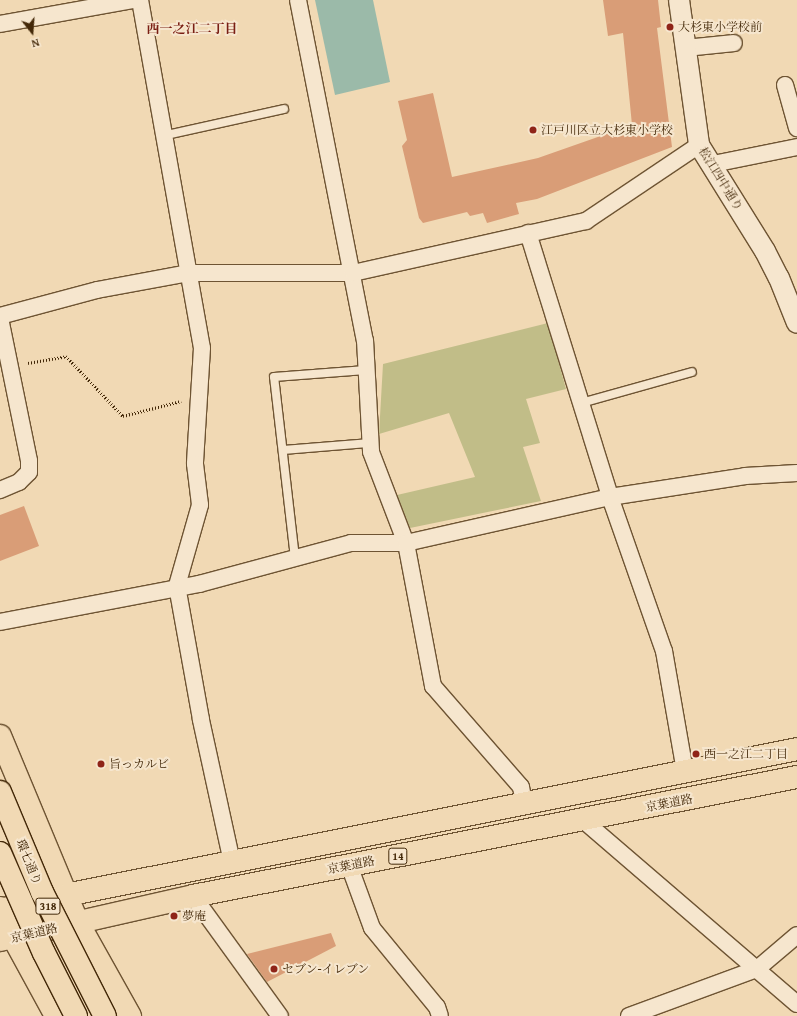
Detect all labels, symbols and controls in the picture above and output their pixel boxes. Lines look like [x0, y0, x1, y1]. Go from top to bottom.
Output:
north arrow [12, 12, 52, 52]
place label: 大杉東小学校前 [678, 20, 762, 34]
district label: 西一之江二丁目 [147, 21, 237, 37]
marker: 大杉東小学校前 [665, 22, 675, 32]
text: N [30, 35, 41, 52]
place label: 江戸川区立大杉東小学校 [541, 123, 673, 137]
marker: 江戸川区立大杉東小学校 [528, 125, 538, 135]
street label: 松江四中通り [696, 145, 746, 213]
place label: 西一之江二丁目 [704, 747, 788, 761]
marker: 西一之江二丁目 [691, 749, 701, 759]
place label: 旨っカルビ [109, 757, 169, 771]
marker: 旨っカルビ [96, 759, 106, 769]
street label: 京葉道路 [644, 791, 694, 815]
street label: 環七通り [13, 837, 45, 887]
road number: 14 [388, 847, 408, 865]
street label: 京葉道路 [326, 853, 376, 877]
road number: 318 [35, 897, 61, 915]
place label: 夢庵 [182, 909, 206, 923]
marker: 夢庵 [169, 911, 179, 921]
street label: 京葉道路 [9, 921, 59, 945]
place label: セブン-イレブン [282, 962, 370, 976]
marker: セブン-イレブン [269, 964, 279, 974]

